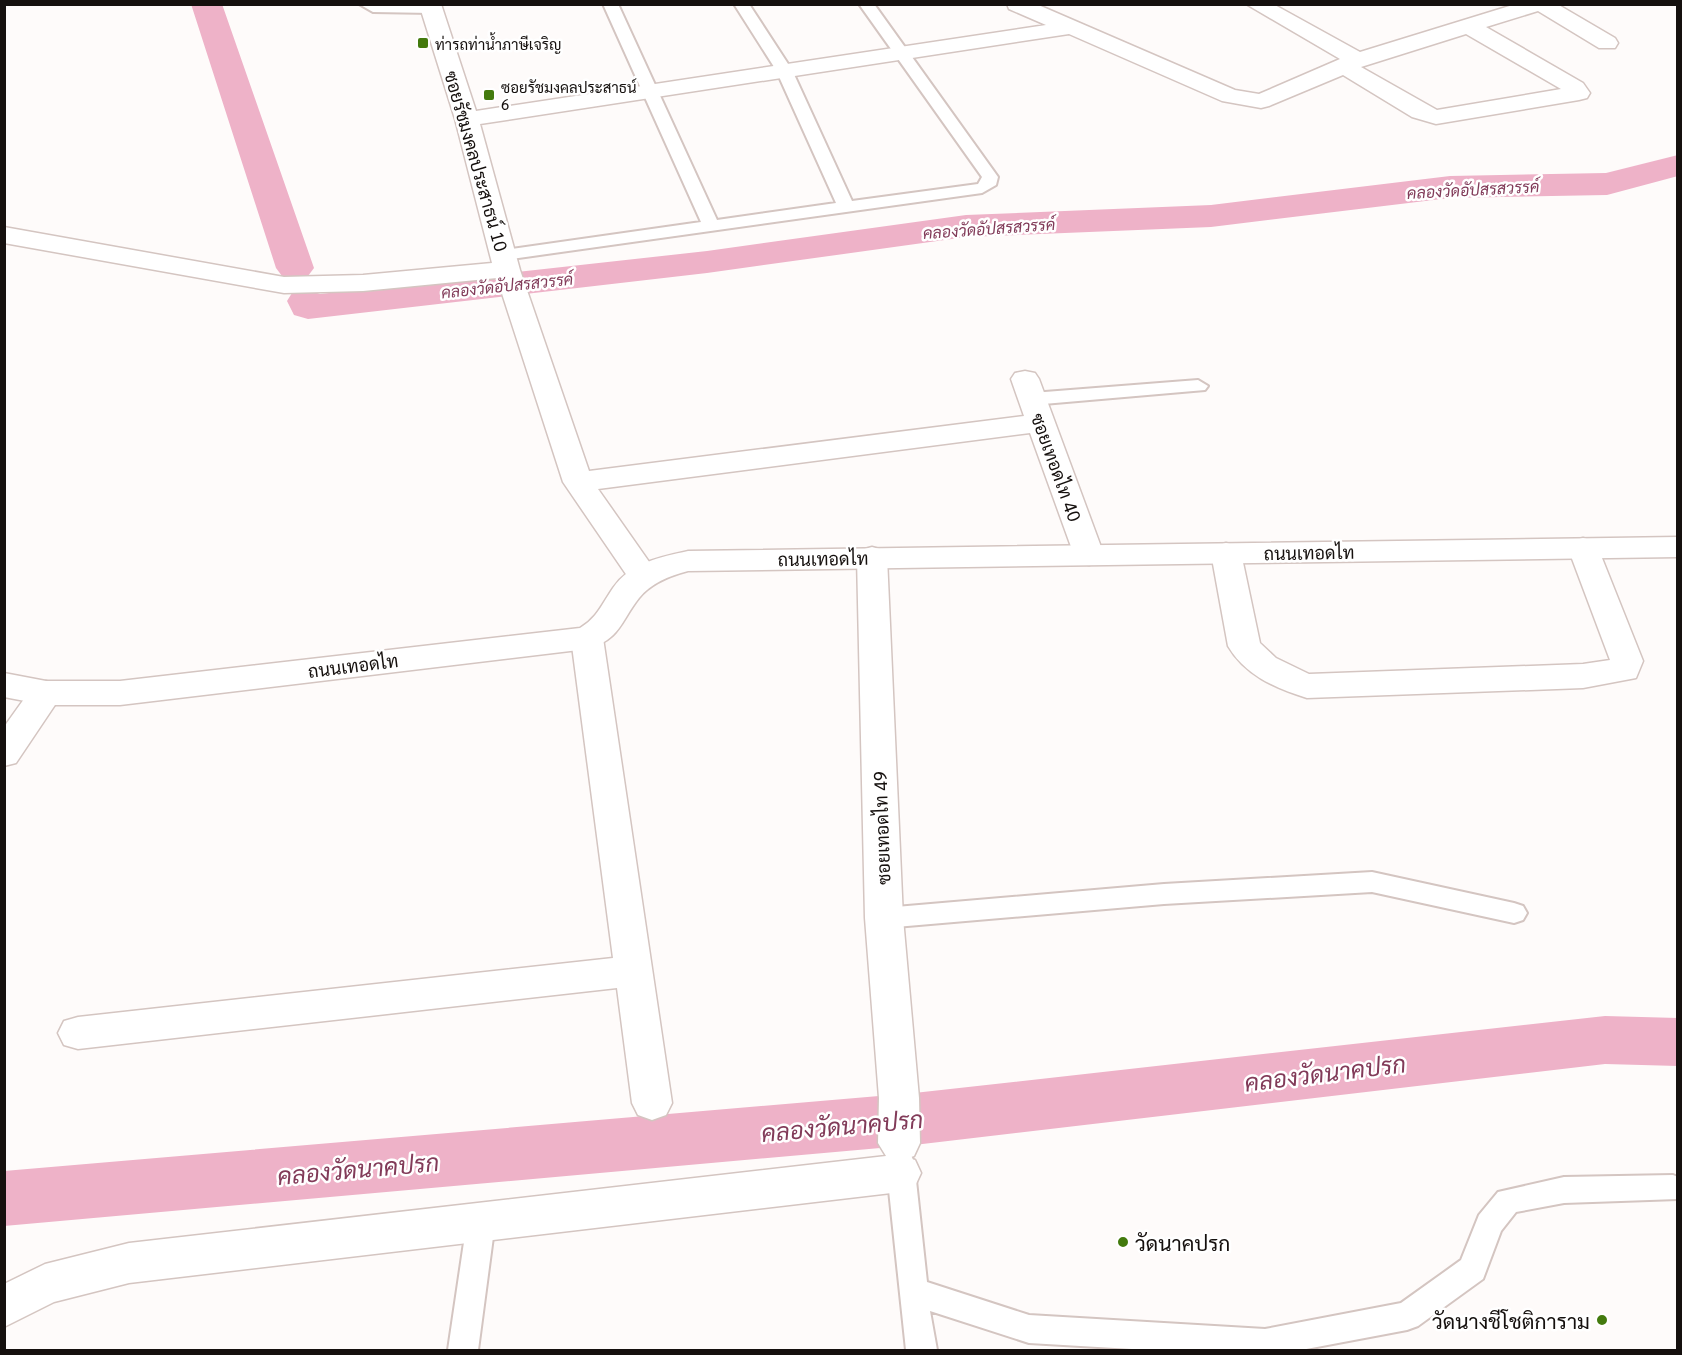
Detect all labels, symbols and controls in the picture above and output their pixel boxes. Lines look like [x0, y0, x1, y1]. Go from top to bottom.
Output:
place label: ท่ารถท่าน้ำภาษีเจริญ [435, 32, 561, 54]
marker: ท่ารถท่าน้ำภาษีเจริญ [416, 36, 430, 50]
street label: ซอยรัชมงคลประสาธน์ 10 [440, 68, 514, 254]
place label: ซอยรัชมงคลประสาธน์ 6 [501, 77, 637, 113]
marker: ซอยรัชมงคลประสาธน์ 6 [482, 88, 496, 102]
water label: คลองวัดอัปสรสวรรค์ [1406, 174, 1542, 203]
water label: คลองวัดอัปสรสวรรค์ [922, 212, 1058, 243]
water label: คลองวัดอัปสรสวรรค์ [440, 266, 576, 302]
street label: ซอยเทอดไท 40 [1027, 410, 1087, 524]
street label: ถนนเทอดไท [1263, 540, 1355, 564]
street label: ถนนเทอดไท [777, 546, 869, 570]
street label: ถนนเทอดไท [306, 648, 400, 682]
street label: ซอยเทอดไท 49 [868, 771, 894, 885]
water label: คลองวัดนาคปรก [1242, 1046, 1408, 1098]
water label: คลองวัดนาคปรก [760, 1102, 924, 1148]
water label: คลองวัดนาคปรก [276, 1145, 440, 1191]
place label: วัดนาคปรก [1135, 1229, 1230, 1256]
marker: วัดนาคปรก [1116, 1235, 1130, 1249]
place label: วัดนางชีโชติการาม [1432, 1307, 1590, 1334]
marker: วัดนางชีโชติการาม [1595, 1313, 1609, 1327]

